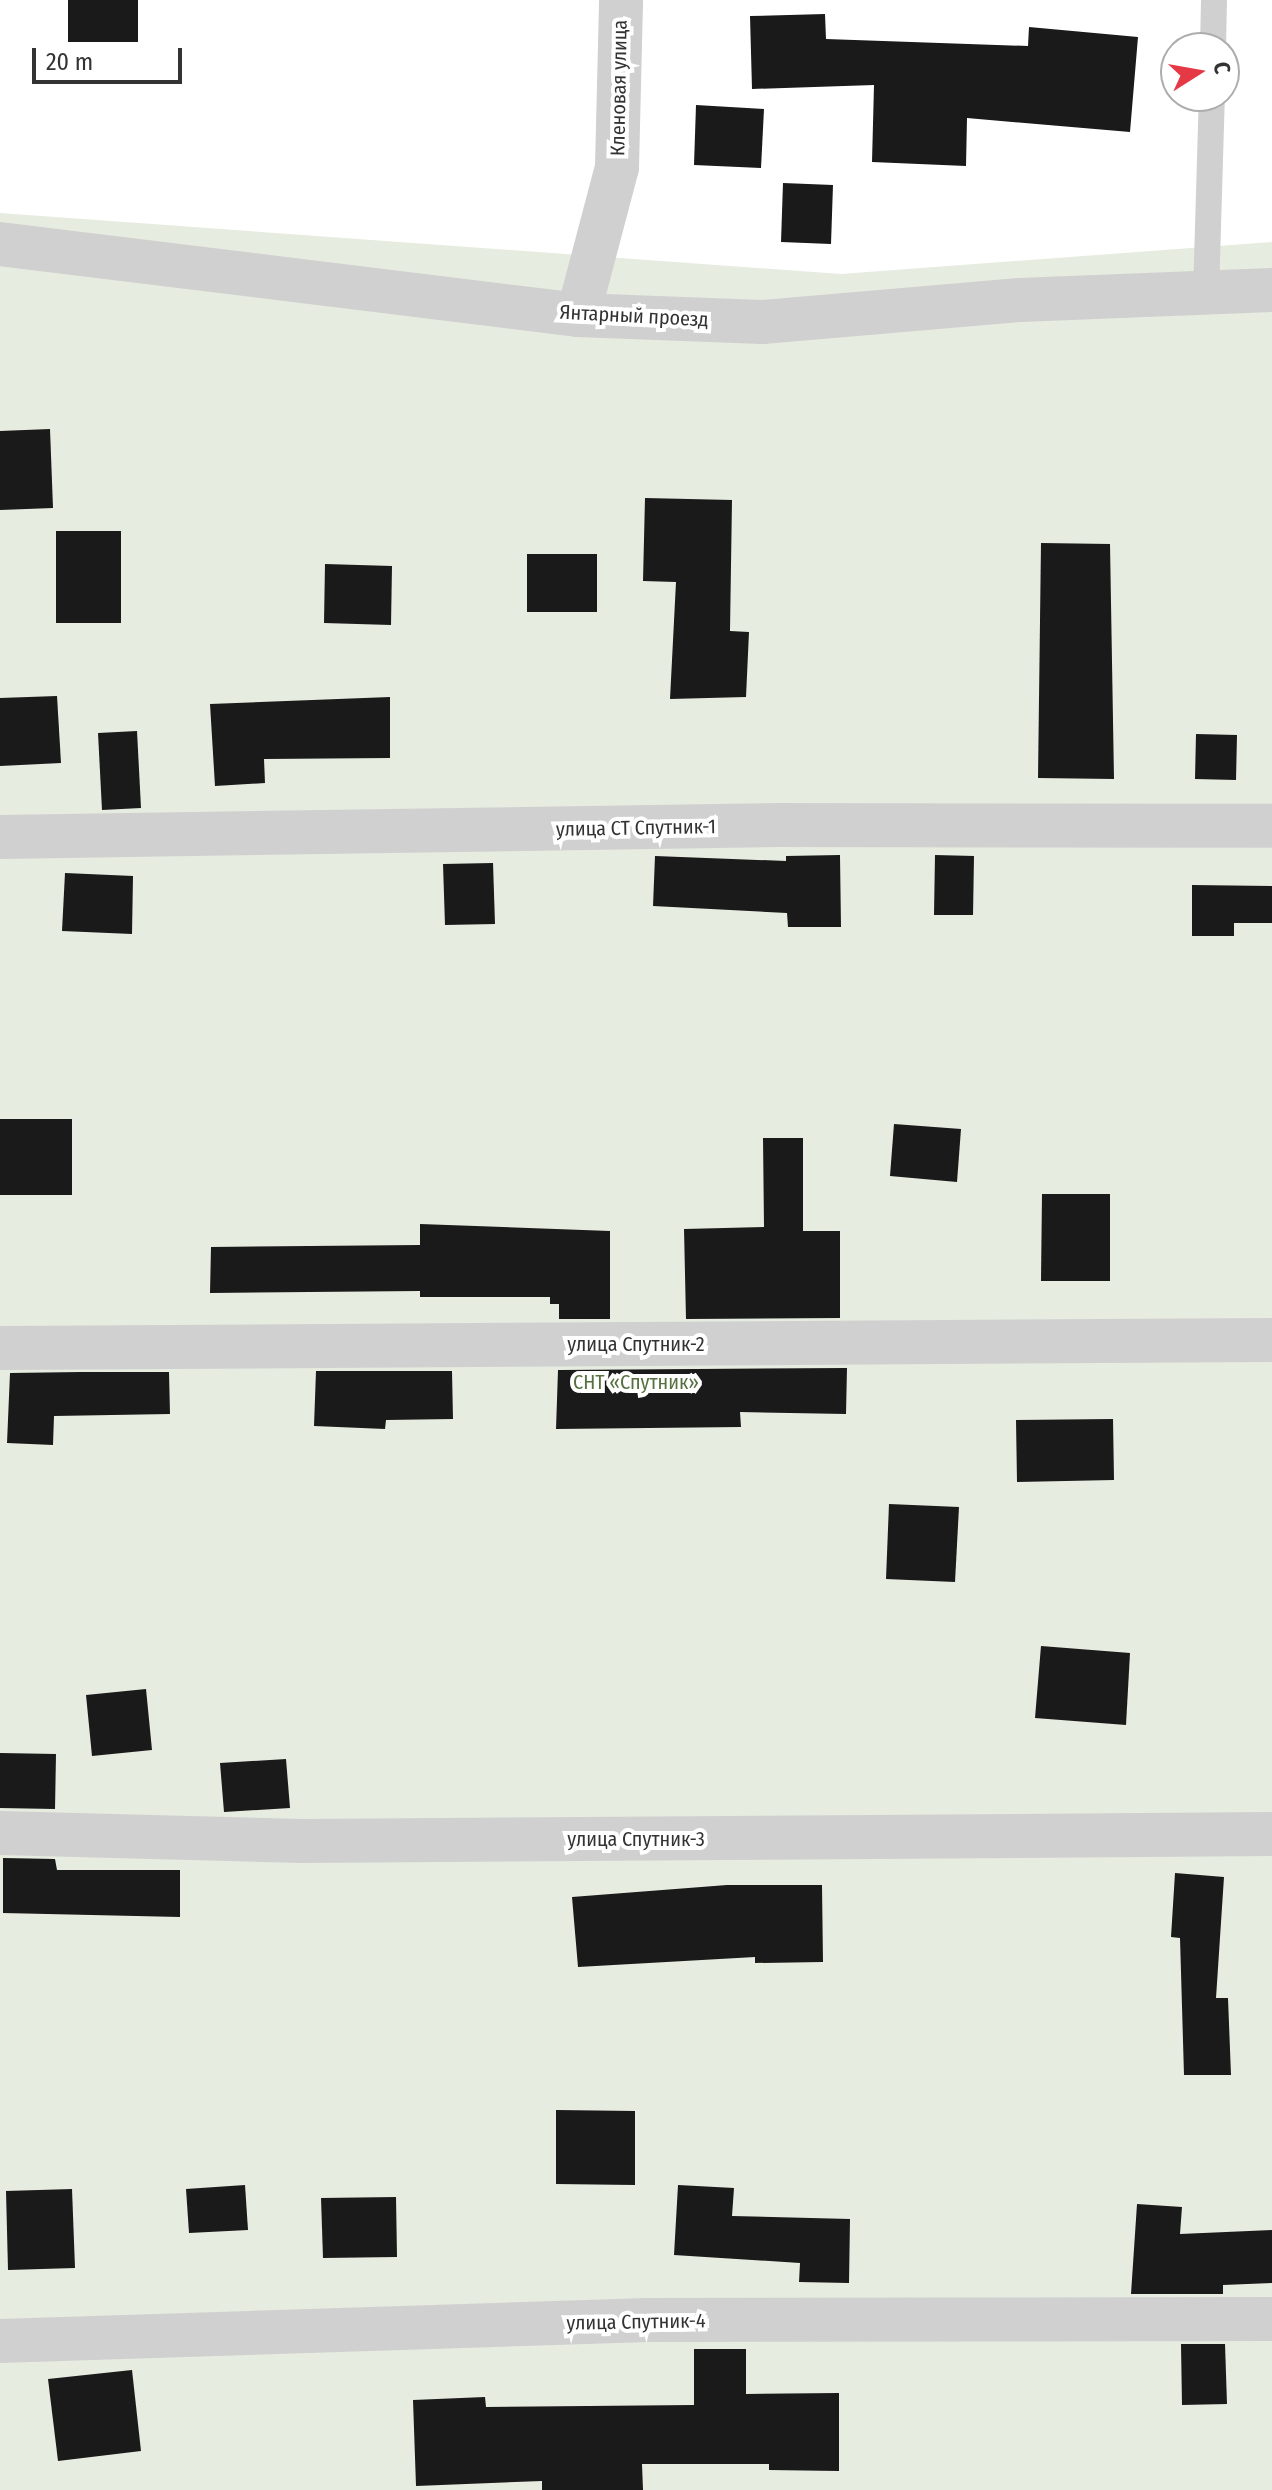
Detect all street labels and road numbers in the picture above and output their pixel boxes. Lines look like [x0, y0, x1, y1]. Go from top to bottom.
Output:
street label: Кленовая улица [606, 20, 632, 156]
street label: Янтарный проезд [559, 300, 709, 332]
street label: улица СТ Спутник-1 [556, 815, 716, 841]
street label: улица Спутник-2 [567, 1332, 705, 1356]
street label: улица Спутник-3 [567, 1827, 705, 1851]
street label: улица Спутник-4 [566, 2309, 706, 2335]

